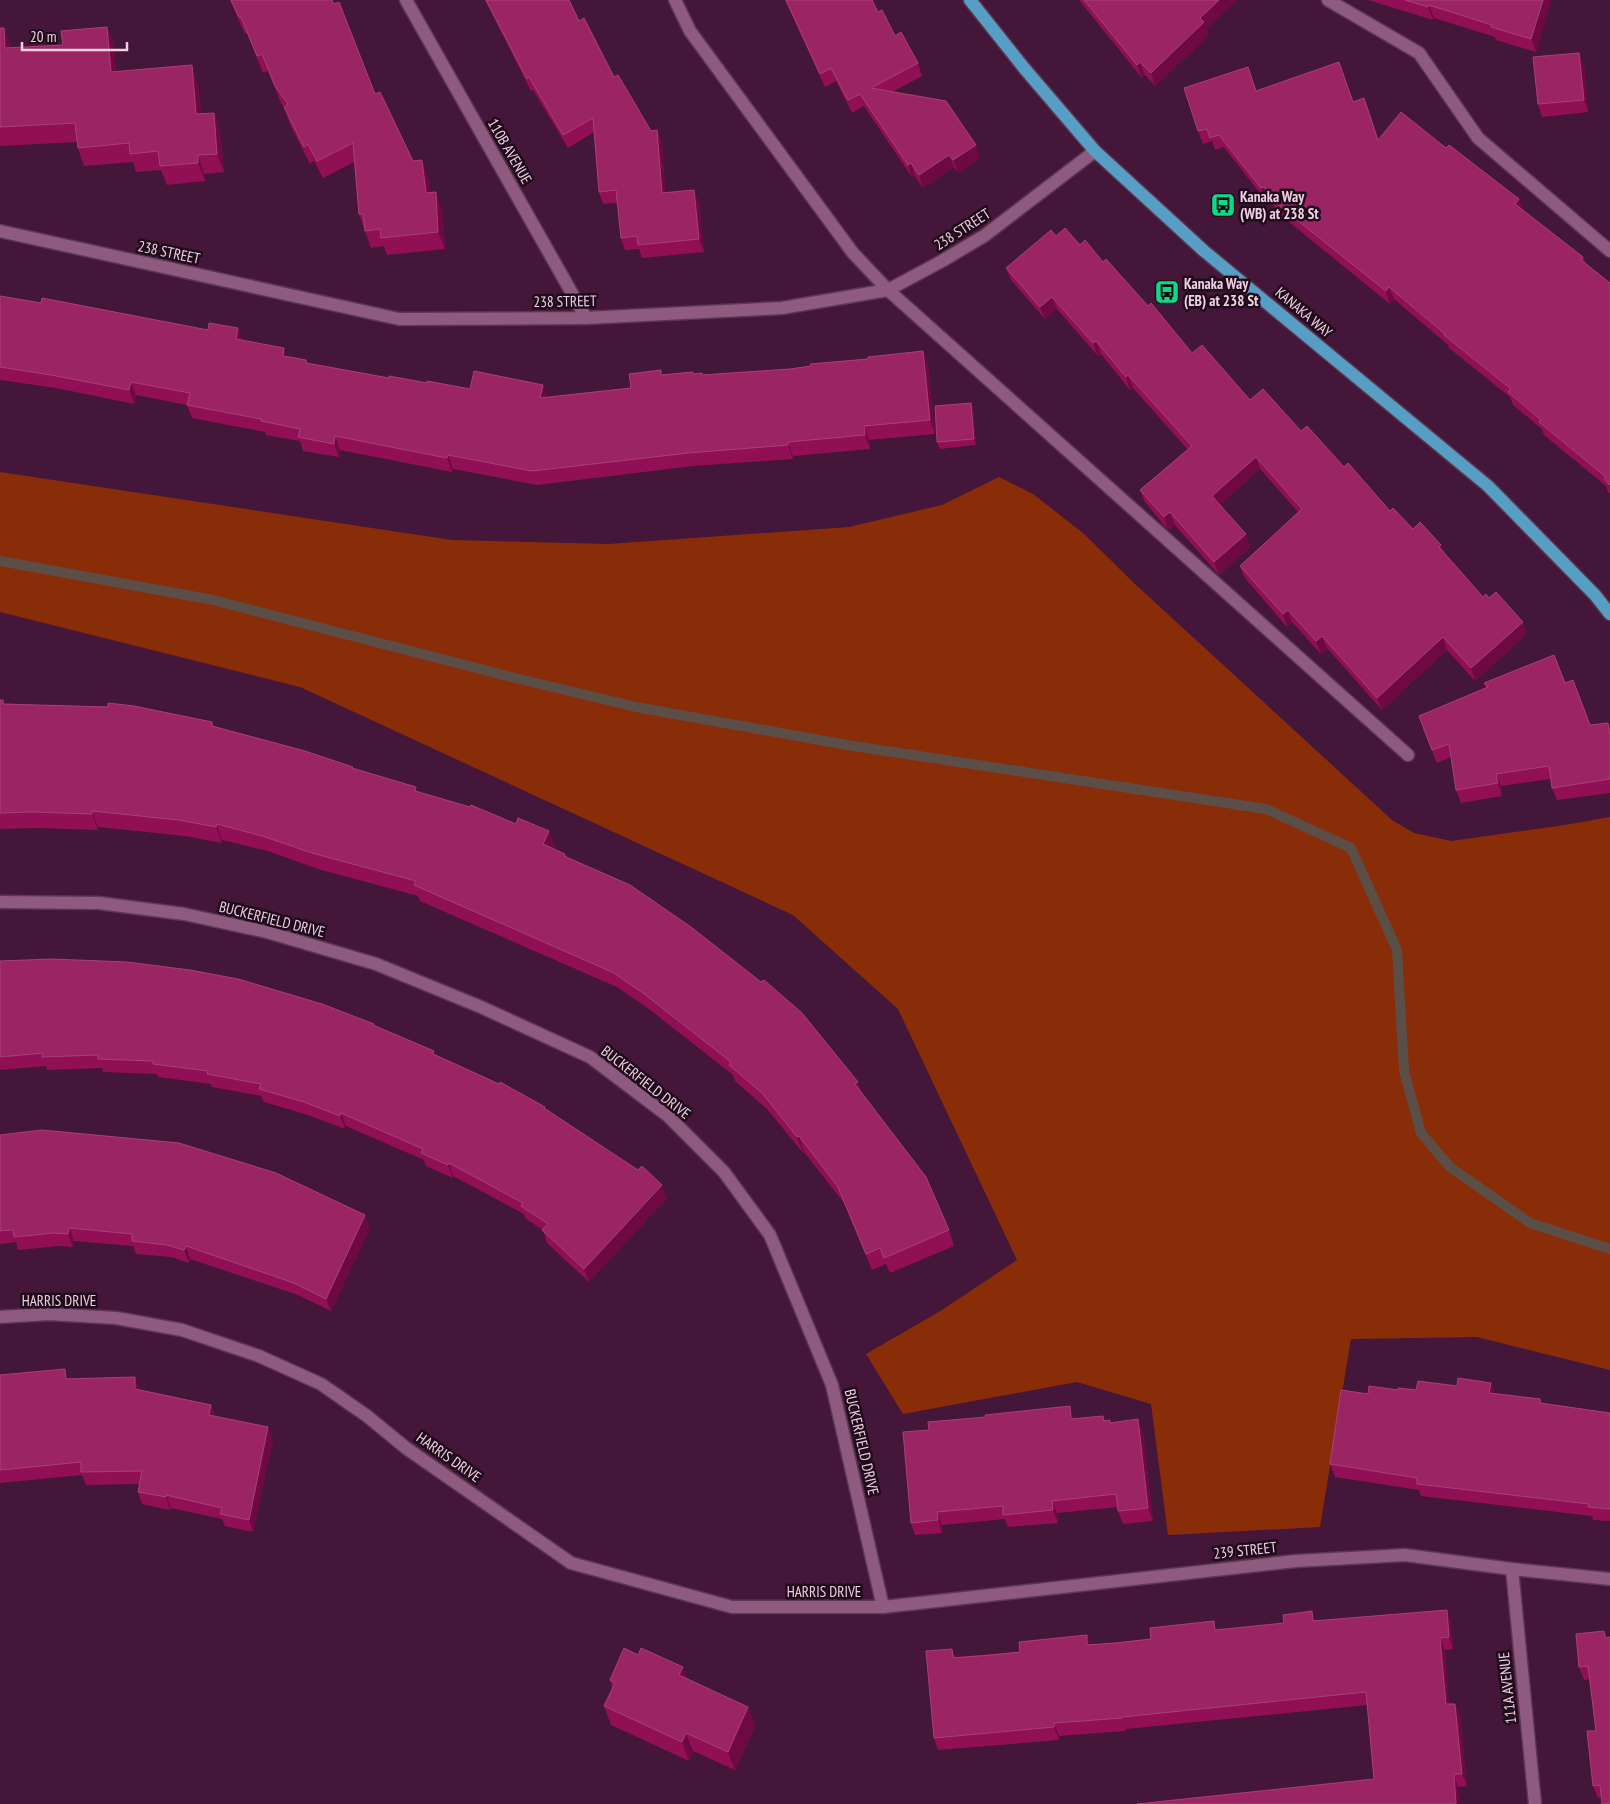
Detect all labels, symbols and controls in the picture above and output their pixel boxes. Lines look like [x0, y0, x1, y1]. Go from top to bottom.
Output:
scale bar [22, 20, 128, 52]
text: 20 m [30, 27, 56, 46]
street label: 110B AVENUE [484, 115, 536, 187]
place label: Kanaka Way (WB) at 238 St [1240, 187, 1319, 223]
bus stop icon: Kanaka Way (WB) at 238 St [1210, 192, 1236, 218]
street label: 238 STREET [930, 204, 994, 254]
street label: 238 STREET [136, 236, 202, 268]
place label: Kanaka Way (EB) at 238 St [1184, 274, 1259, 310]
bus stop icon: Kanaka Way (EB) at 238 St [1154, 279, 1180, 305]
street label: KANAKA WAY [1272, 283, 1337, 341]
street label: 238 STREET [533, 291, 597, 311]
street label: BUCKERFIELD DRIVE [217, 897, 327, 941]
street label: BUCKERFIELD DRIVE [598, 1041, 694, 1123]
street label: HARRIS DRIVE [22, 1291, 96, 1310]
street label: BUCKERFIELD DRIVE [841, 1387, 883, 1497]
street label: HARRIS DRIVE [413, 1428, 485, 1486]
street label: 239 STREET [1213, 1537, 1278, 1563]
street label: HARRIS DRIVE [787, 1582, 861, 1601]
street label: 111A AVENUE [1494, 1651, 1520, 1725]

